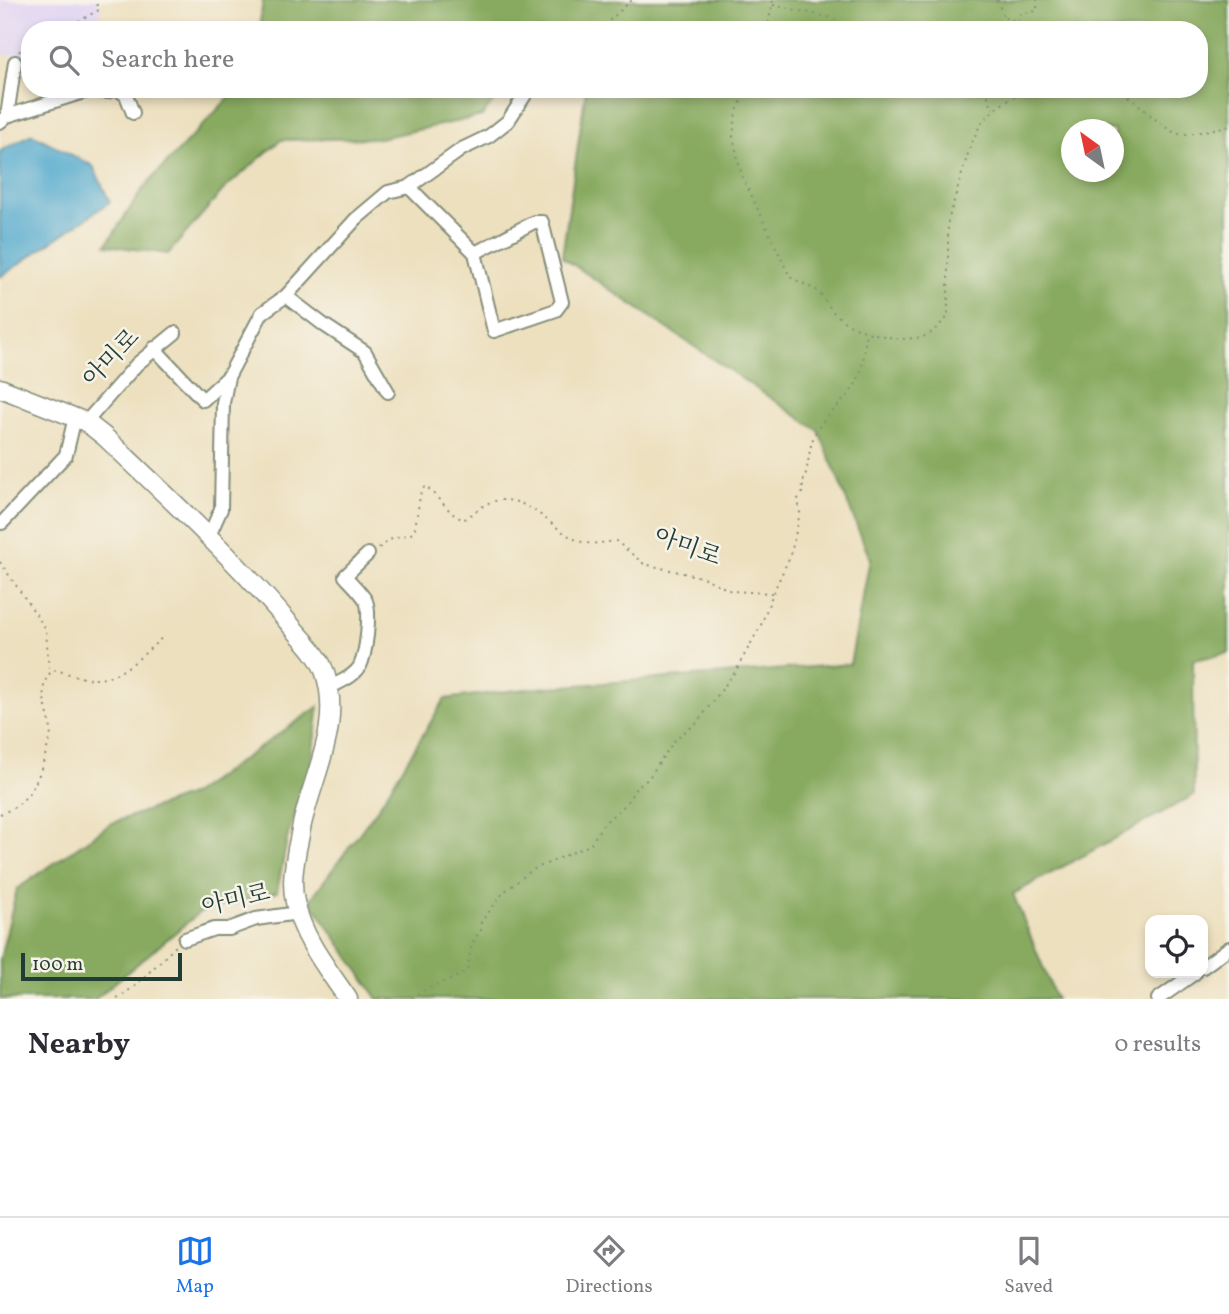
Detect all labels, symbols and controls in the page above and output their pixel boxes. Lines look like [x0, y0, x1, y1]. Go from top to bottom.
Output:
search box [21, 21, 1208, 98]
icon: search [45, 41, 83, 79]
text: Search here [101, 42, 234, 78]
north arrow [1061, 119, 1124, 182]
street label: 아미로 [76, 322, 148, 396]
street label: 아미로 [649, 520, 725, 576]
street label: 아미로 [198, 877, 274, 925]
map controls [1145, 915, 1208, 978]
button: locate [1145, 915, 1208, 978]
scale bar [21, 950, 182, 982]
text: 100 m [32, 952, 83, 978]
text: Nearby [28, 1024, 130, 1066]
text: 0 results [1114, 1029, 1201, 1061]
tab: Map [176, 1232, 214, 1300]
tab: Directions [566, 1232, 653, 1300]
tab: Saved [1004, 1232, 1053, 1300]

